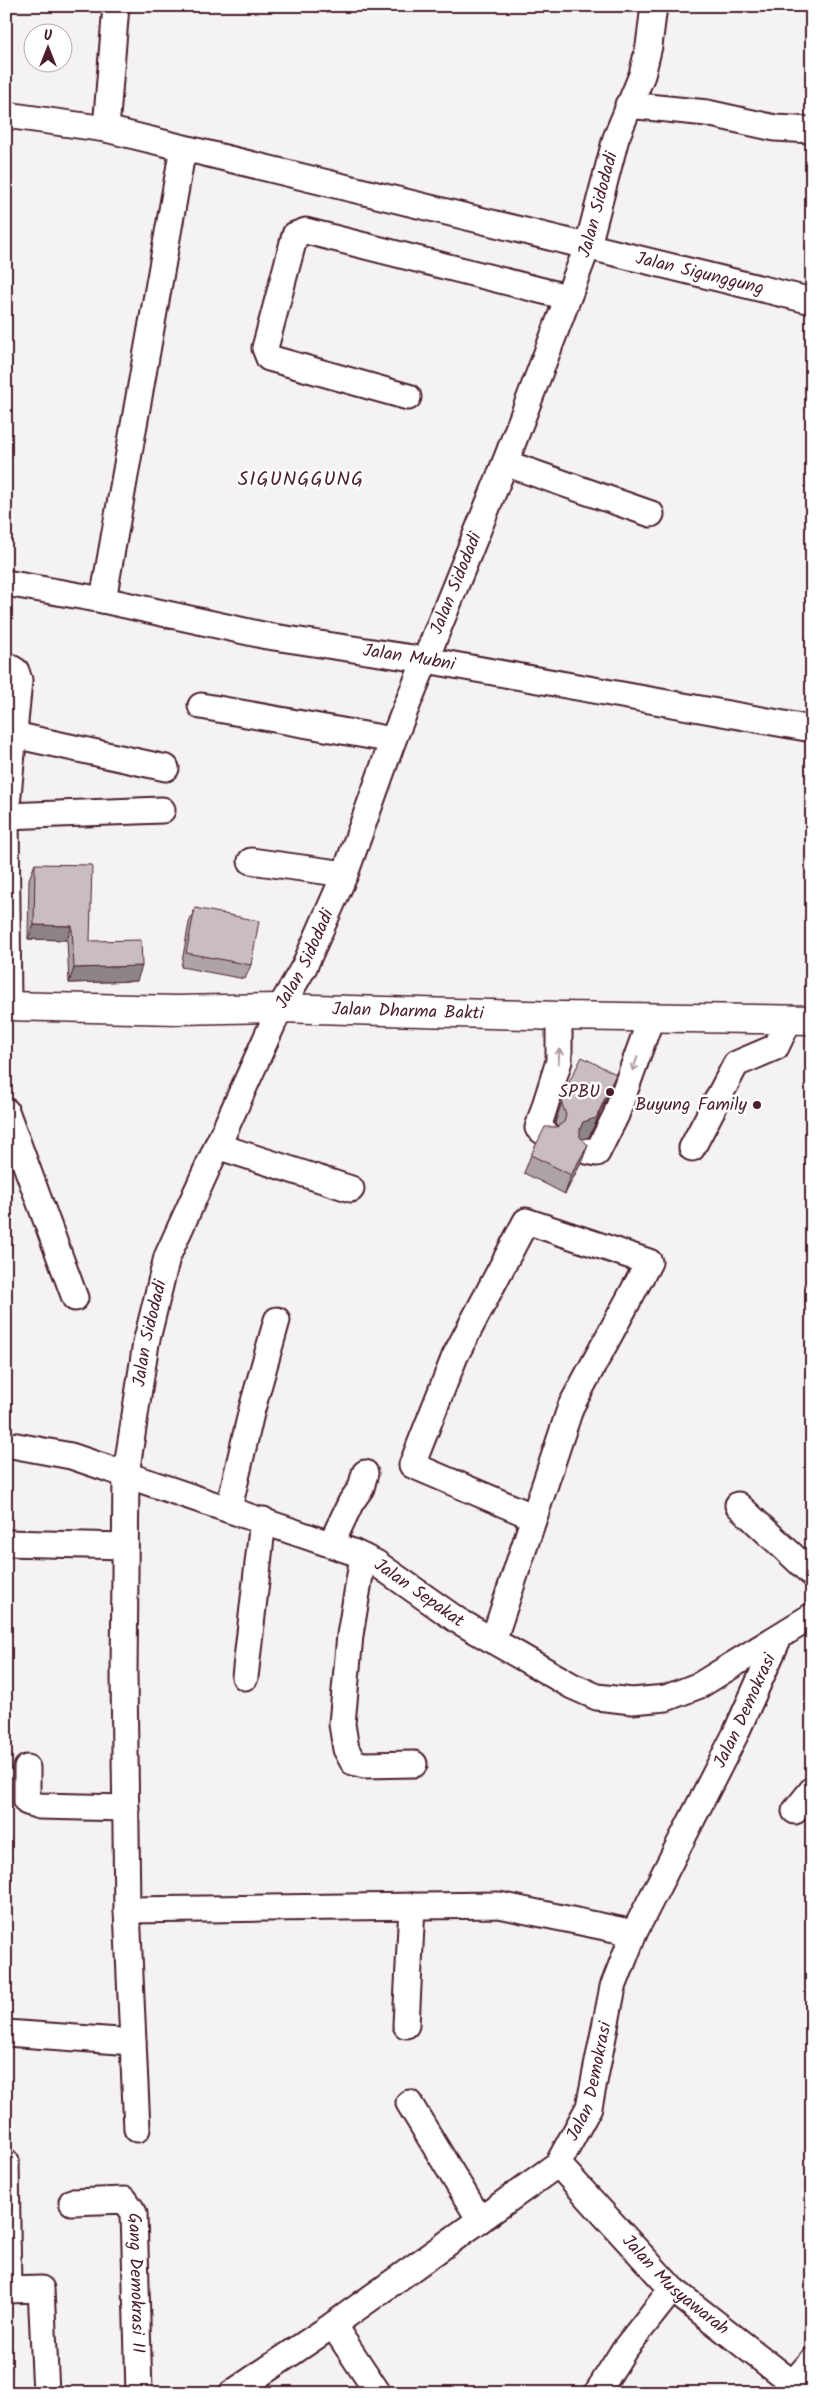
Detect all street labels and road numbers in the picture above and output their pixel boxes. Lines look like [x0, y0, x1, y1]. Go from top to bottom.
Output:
street label: Jalan Sidodadi [570, 148, 626, 262]
street label: Jalan Sigunggung [632, 244, 767, 303]
street label: Jalan Sidodadi [423, 527, 490, 639]
street label: Jalan Mubni [361, 636, 458, 680]
street label: Jalan Sidodadi [268, 904, 343, 1014]
street label: Jalan Dharma Bakti [332, 995, 485, 1028]
street label: Jalan Sidodadi [125, 1276, 176, 1389]
street label: Jalan Sepakat [368, 1551, 470, 1636]
street label: Jalan Demokrasi [706, 1648, 785, 1773]
street label: Jalan Demokrasi [559, 2019, 620, 2147]
street label: Gang Demokrasi II [120, 2213, 152, 2354]
street label: Jalan Musyawarah [614, 2228, 735, 2343]

